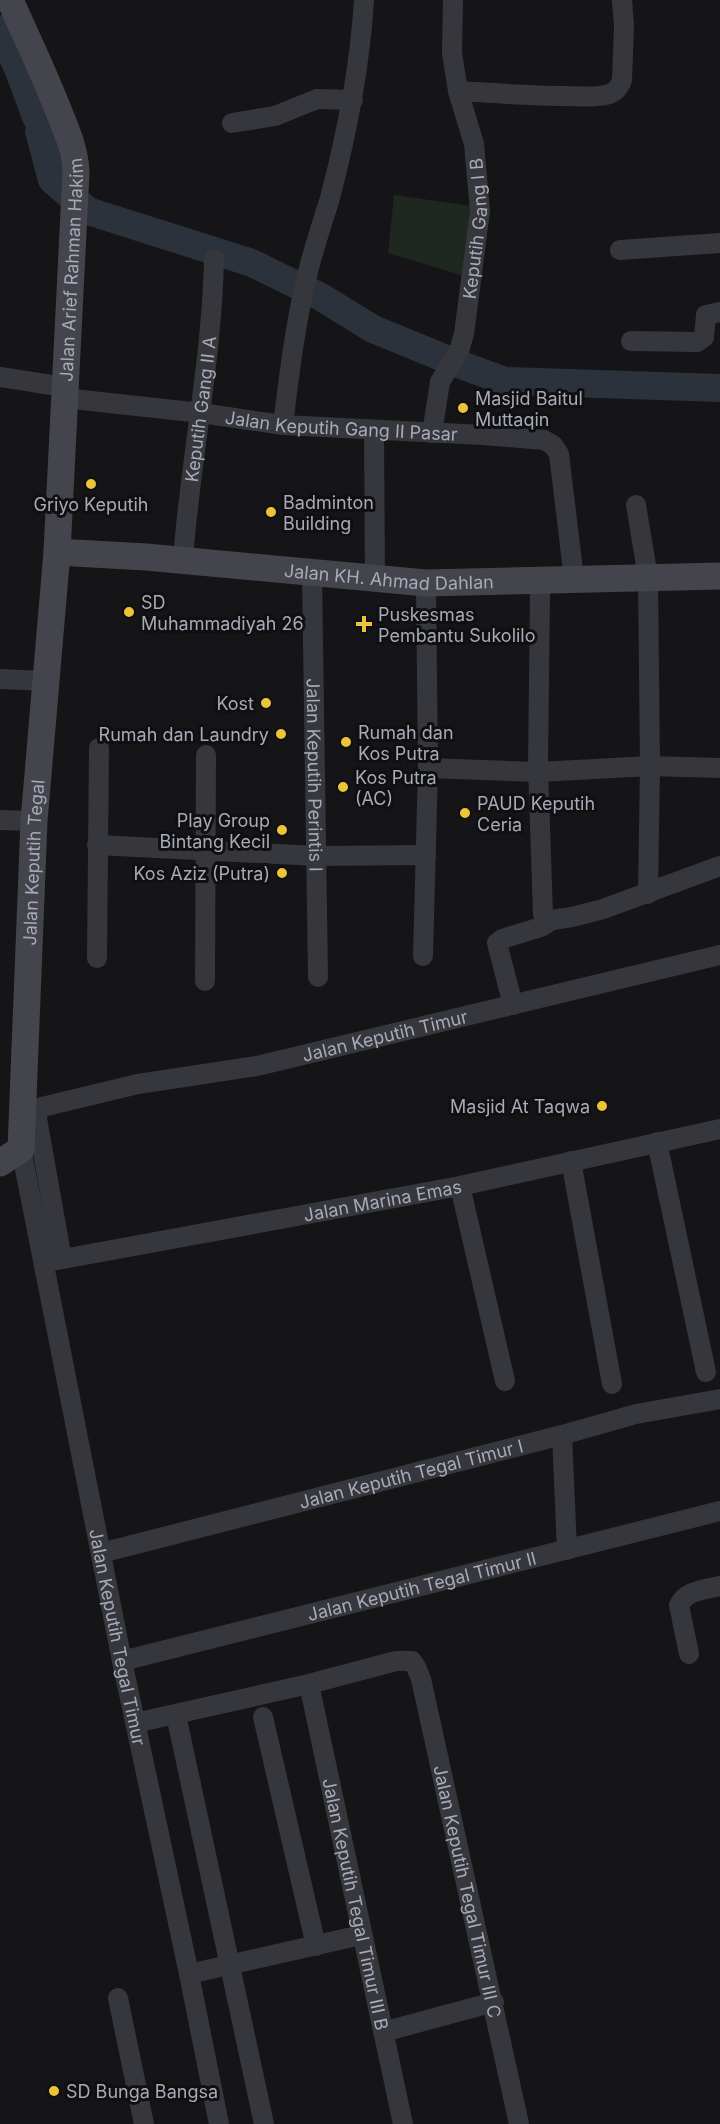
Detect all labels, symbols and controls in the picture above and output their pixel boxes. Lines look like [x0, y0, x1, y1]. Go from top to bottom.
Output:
street label: Jalan Arief Rahman Hakim [55, 157, 87, 382]
street label: Keputih Gang I B [458, 157, 491, 300]
street label: Keputih Gang II A [180, 335, 220, 483]
place label: Masjid Baitul Muttaqin [475, 388, 583, 430]
marker: Masjid Baitul Muttaqin [456, 401, 470, 415]
street label: Jalan Keputih Gang II Pasar [224, 406, 458, 444]
marker: Griyo Keputih [84, 477, 98, 491]
place label: Badminton Building [283, 492, 374, 534]
place label: Griyo Keputih [34, 494, 148, 515]
marker: Badminton Building [264, 505, 278, 519]
street label: Jalan KH. Ahmad Dahlan [283, 559, 494, 594]
place label: SD Muhammadiyah 26 [141, 592, 304, 634]
place label: Puskesmas Pembantu Sukolilo [378, 604, 536, 646]
marker: SD Muhammadiyah 26 [122, 605, 136, 619]
marker: Puskesmas Pembantu Sukolilo [355, 615, 373, 633]
street label: Jalan Keputih Perintis I [303, 678, 327, 872]
place label: Kost [216, 693, 254, 714]
marker: Kost [259, 696, 273, 710]
place label: Rumah dan Kos Putra [358, 722, 454, 764]
place label: Rumah dan Laundry [99, 724, 269, 745]
marker: Rumah dan Laundry [274, 727, 288, 741]
marker: Rumah dan Kos Putra [339, 735, 353, 749]
place label: Kos Putra (AC) [355, 767, 437, 809]
street label: Jalan Keputih Tegal [19, 779, 48, 946]
marker: Kos Putra (AC) [336, 780, 350, 794]
place label: PAUD Keputih Ceria [477, 793, 595, 835]
marker: PAUD Keputih Ceria [458, 806, 472, 820]
place label: Play Group Bintang Kecil [160, 810, 270, 852]
marker: Play Group Bintang Kecil [275, 823, 289, 837]
place label: Kos Aziz (Putra) [133, 863, 270, 884]
marker: Kos Aziz (Putra) [275, 866, 289, 880]
street label: Jalan Keputih Timur [300, 1005, 470, 1065]
place label: Masjid At Taqwa [450, 1096, 590, 1117]
marker: Masjid At Taqwa [595, 1099, 609, 1113]
street label: Jalan Marina Emas [302, 1175, 463, 1225]
street label: Jalan Keputih Tegal Timur I [297, 1435, 525, 1512]
street label: Jalan Keputih Tegal Timur [86, 1527, 150, 1747]
street label: Jalan Keputih Tegal Timur II [305, 1547, 538, 1625]
street label: Jalan Keputih Tegal Timur III C [430, 1763, 506, 2020]
street label: Jalan Keputih Tegal Timur III B [319, 1776, 393, 2032]
place label: SD Bunga Bangsa [66, 2081, 218, 2102]
marker: SD Bunga Bangsa [47, 2084, 61, 2098]

